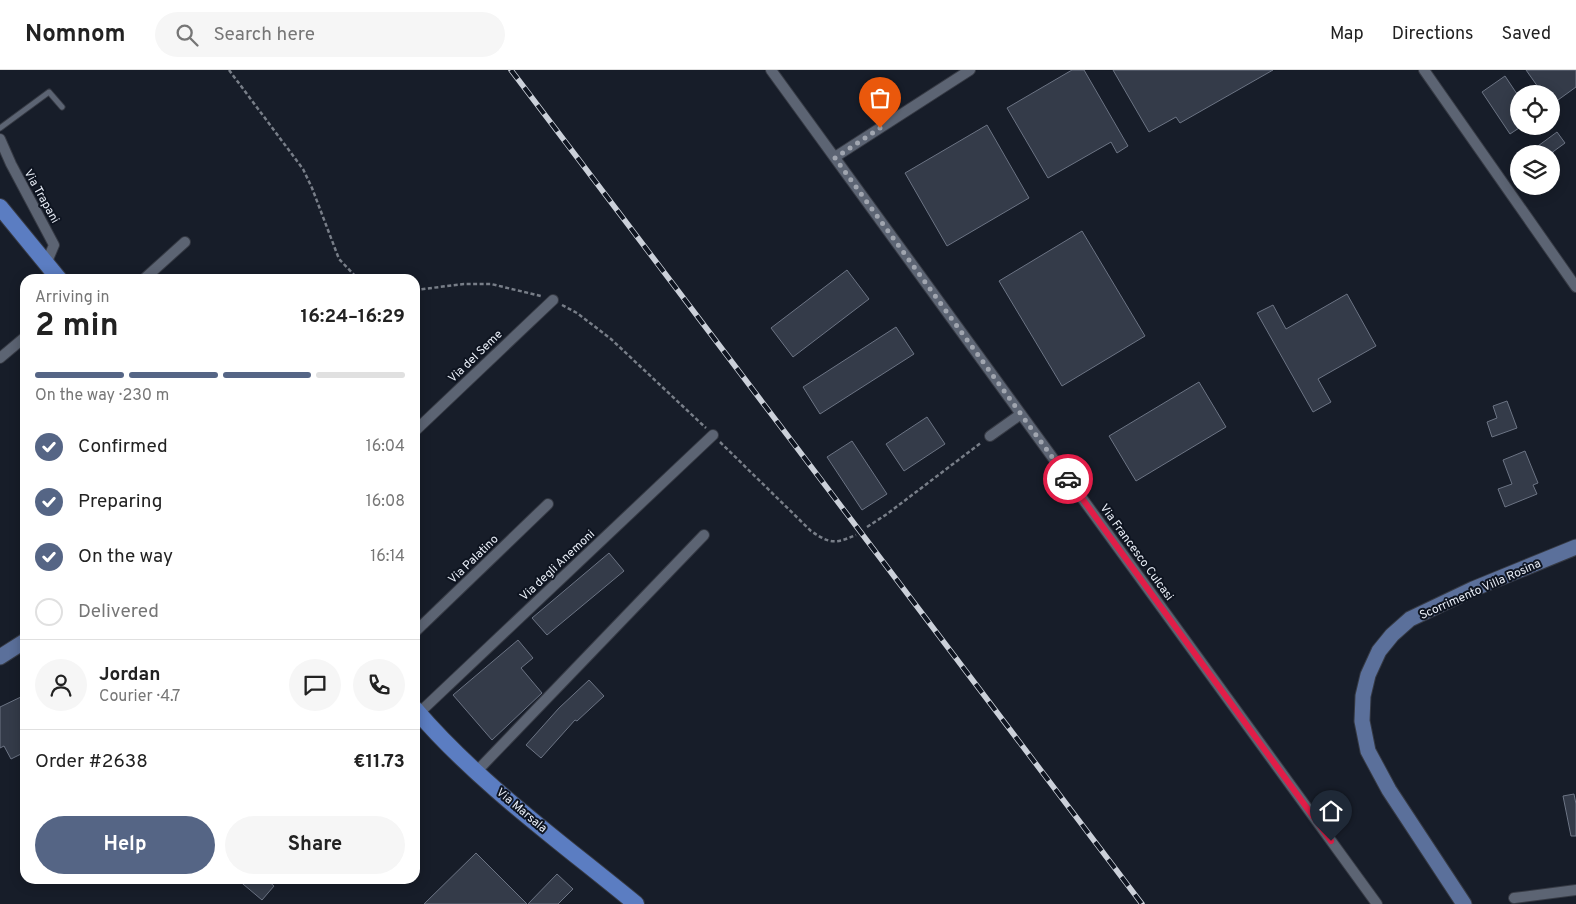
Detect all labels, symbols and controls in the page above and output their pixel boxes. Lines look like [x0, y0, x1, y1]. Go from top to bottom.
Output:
search box [155, 12, 505, 57]
text: Nomnom [25, 20, 125, 50]
icon: search [173, 21, 201, 49]
text: Search here [213, 23, 315, 47]
text: Map [1330, 23, 1364, 46]
text: Directions [1392, 23, 1474, 46]
text: Saved [1502, 23, 1551, 46]
pin [859, 77, 901, 128]
icon: bag [866, 84, 894, 112]
map controls [1510, 85, 1560, 195]
button: locate [1510, 85, 1560, 135]
button: layers [1510, 145, 1560, 195]
street label: Via Trapani [20, 167, 63, 226]
text: Arriving in [35, 288, 110, 308]
text: 16:24–16:29 [301, 305, 405, 329]
text: 2 min [35, 307, 119, 347]
street label: Via del Seme [445, 327, 506, 387]
text: On the way · 230 m [35, 386, 169, 406]
icon: check [35, 433, 63, 461]
text: Confirmed [78, 435, 168, 459]
text: 16:04 [366, 437, 405, 457]
courier [1043, 454, 1093, 504]
icon: car [1054, 465, 1082, 493]
icon: check [35, 488, 63, 516]
text: Preparing [78, 490, 162, 514]
text: 16:08 [366, 492, 405, 512]
street label: Via Francesco Culcasi [1096, 501, 1177, 604]
street label: Via degli Anemoni [517, 527, 599, 605]
street label: Via Palatino [445, 532, 502, 588]
icon: check [35, 543, 63, 571]
text: On the way [78, 545, 173, 569]
text: 16:14 [370, 547, 405, 567]
street label: Scorrimento Villa Rosina [1417, 556, 1544, 624]
text: Delivered [78, 600, 159, 624]
button: person [35, 659, 87, 711]
button: chat [289, 659, 341, 711]
button: phone [353, 659, 405, 711]
text: Jordan [99, 663, 161, 687]
text: Courier · 4.7 [99, 687, 180, 707]
text: Order #2638 [35, 750, 148, 774]
text: €11.73 [353, 750, 405, 774]
street label: Via Marsala [493, 785, 550, 837]
pin [1310, 790, 1352, 841]
icon: home [1317, 797, 1345, 825]
button: Help [35, 816, 215, 874]
button: Share [225, 816, 405, 874]

